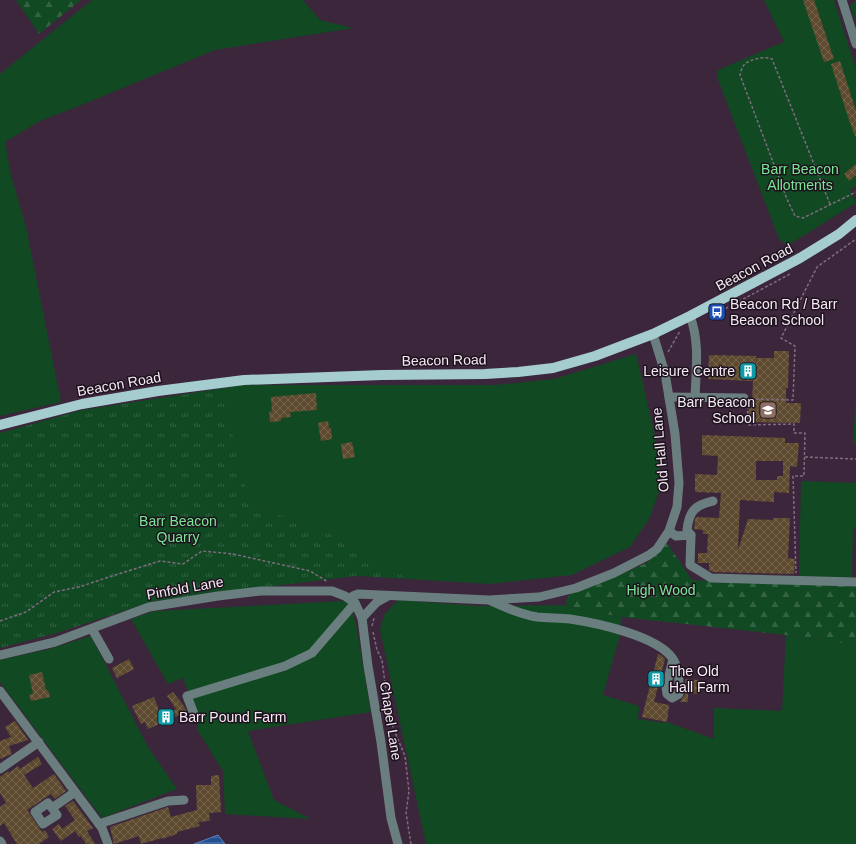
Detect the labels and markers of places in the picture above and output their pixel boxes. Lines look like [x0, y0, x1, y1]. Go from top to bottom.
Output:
place label: Beacon Rd / Barr Beacon School [730, 296, 838, 328]
bus stop icon: Beacon Rd / Barr Beacon School [707, 302, 727, 322]
building icon: Leisure Centre [738, 361, 758, 381]
place label: Leisure Centre [643, 363, 735, 379]
place label: Barr Beacon School [677, 394, 755, 426]
school or university icon: Barr Beacon School [758, 400, 778, 420]
place label: The Old Hall Farm [669, 663, 730, 695]
building icon: The Old Hall Farm [646, 669, 666, 689]
building icon: Barr Pound Farm [156, 707, 176, 727]
place label: Barr Pound Farm [179, 709, 286, 725]

